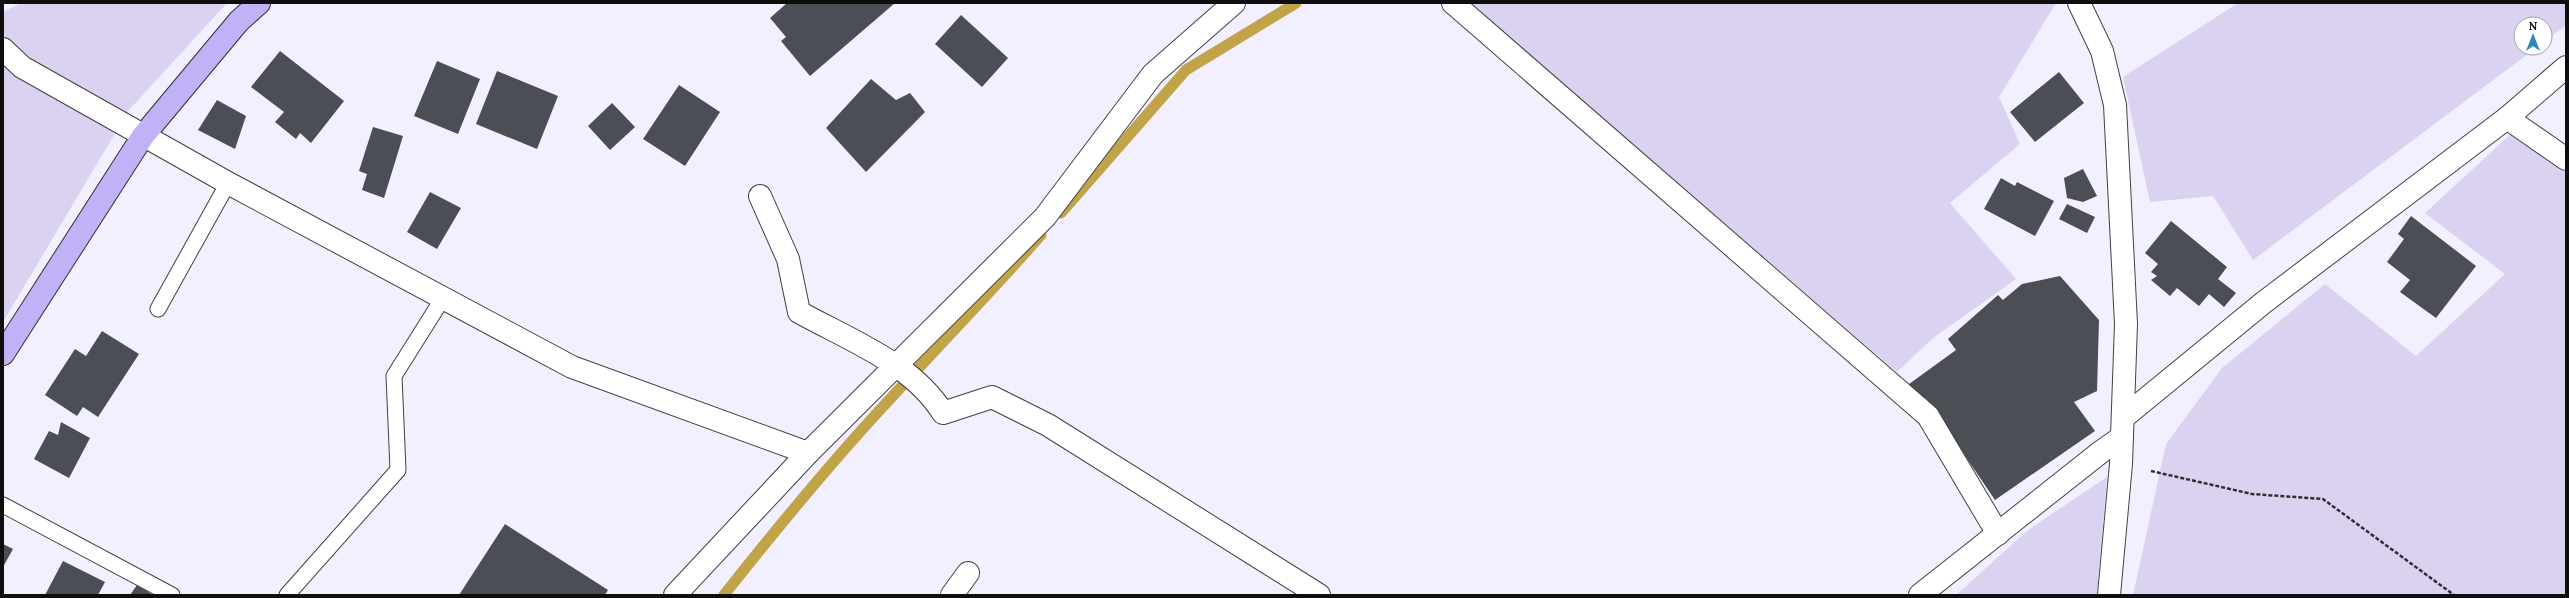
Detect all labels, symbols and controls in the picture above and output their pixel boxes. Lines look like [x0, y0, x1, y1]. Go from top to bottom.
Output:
north arrow [2513, 16, 2553, 56]
text: N [2529, 19, 2538, 33]

